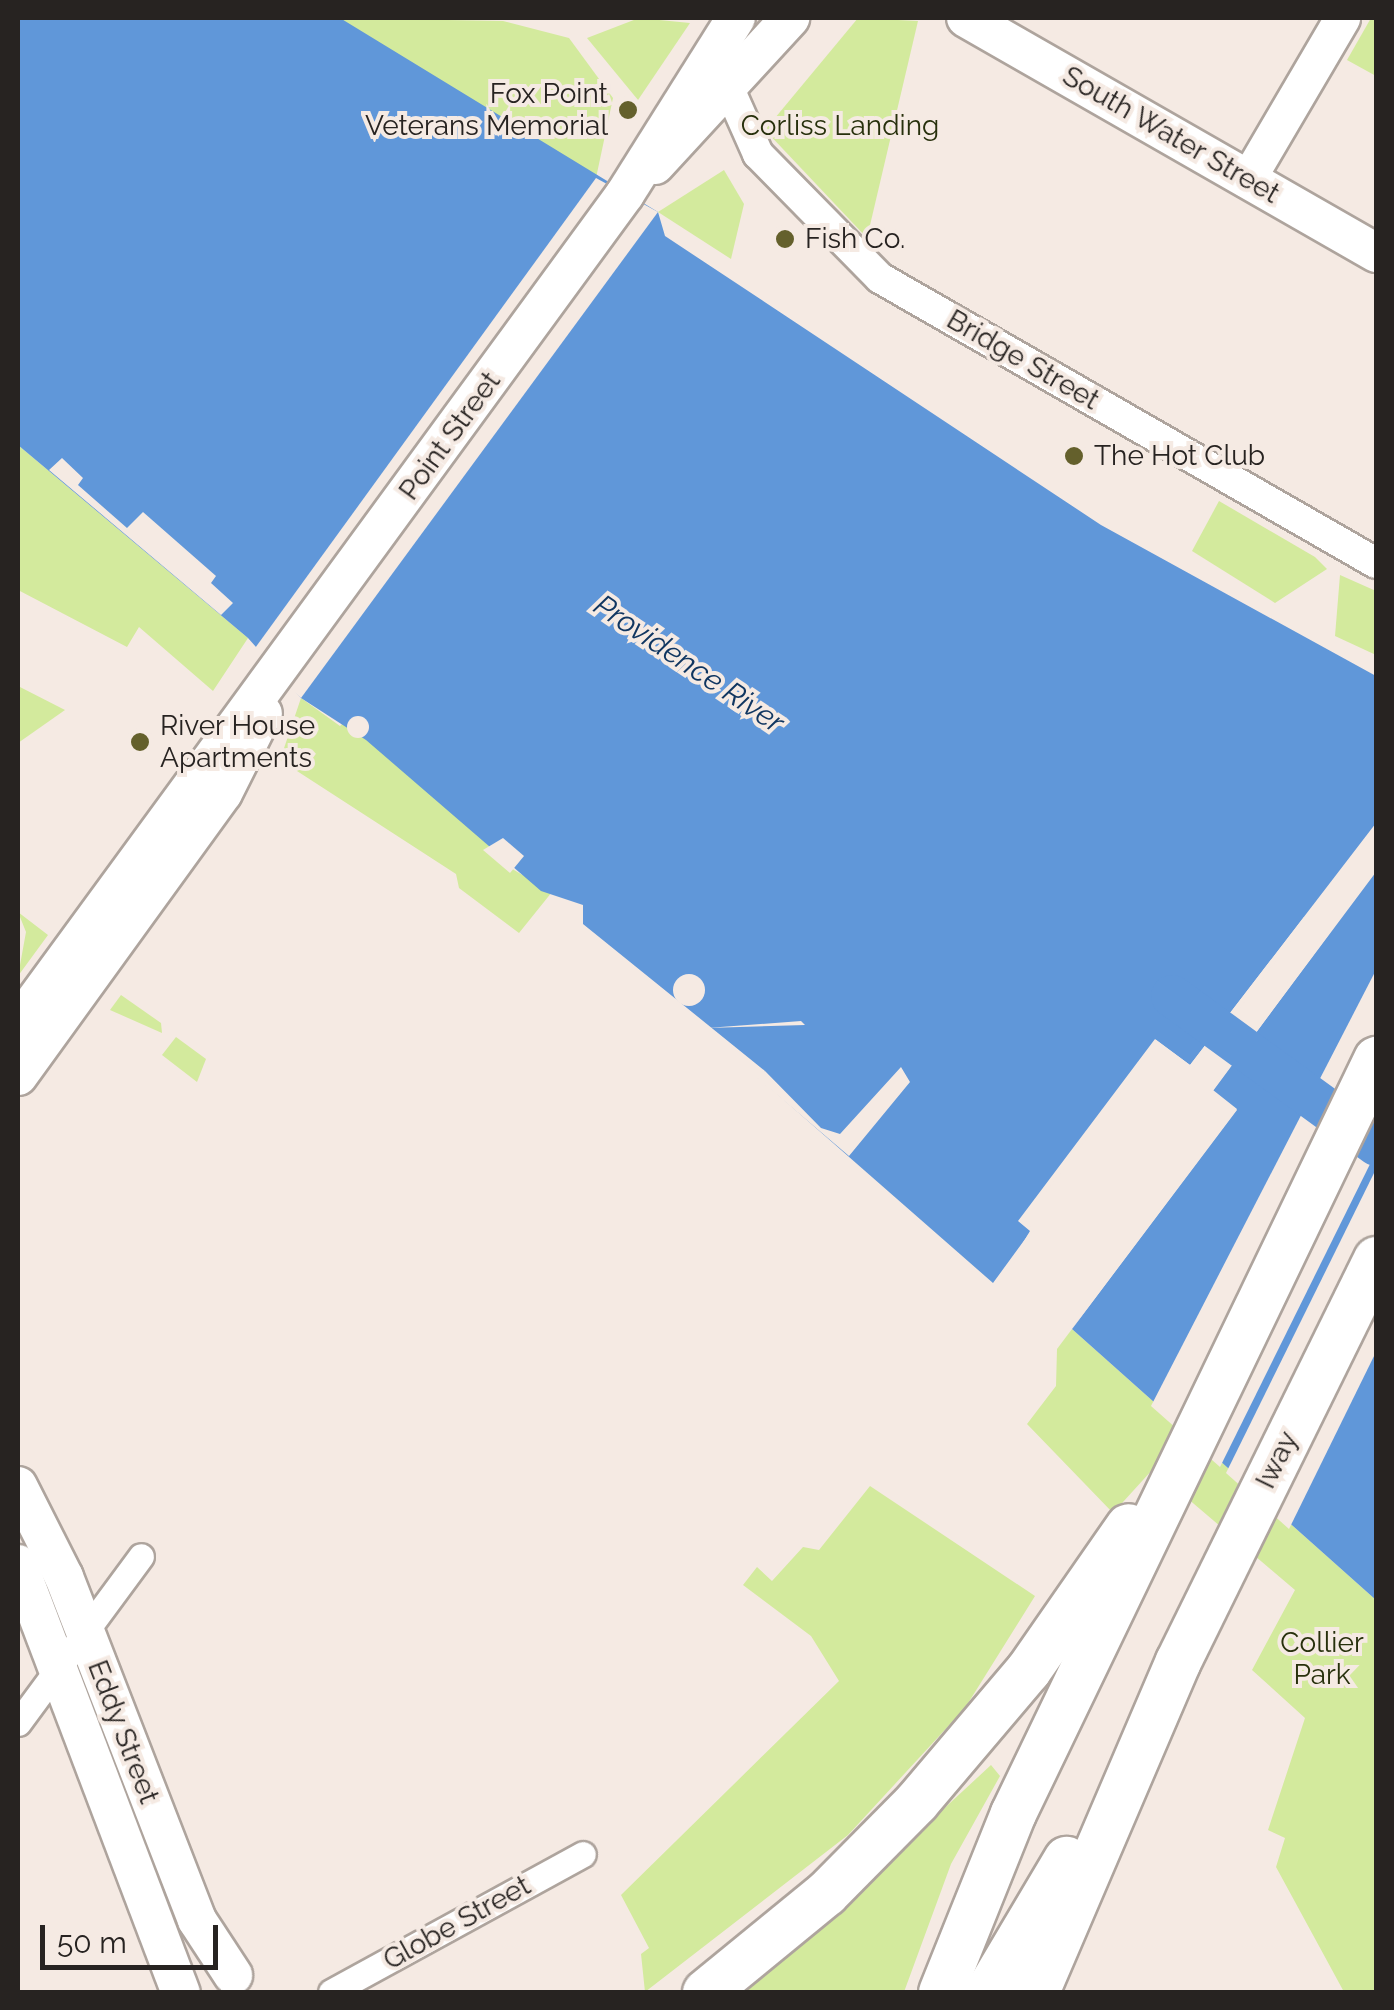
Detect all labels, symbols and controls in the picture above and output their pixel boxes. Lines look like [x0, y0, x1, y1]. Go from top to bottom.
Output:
street label: South Water Street [1056, 59, 1286, 211]
place label: Fox Point Veterans Memorial [365, 77, 608, 143]
marker: Fox Point Veterans Memorial [617, 99, 639, 121]
park label: Corliss Landing [741, 109, 939, 143]
place label: Fish Co. [805, 222, 905, 256]
marker: Fish Co. [774, 228, 796, 250]
street label: Bridge Street [941, 303, 1105, 417]
street label: Point Street [392, 365, 508, 507]
place label: The Hot Club [1094, 439, 1265, 473]
marker: The Hot Club [1063, 445, 1085, 467]
water label: Providence River [587, 587, 791, 741]
place label: River House Apartments [160, 709, 316, 775]
marker: River House Apartments [129, 731, 151, 753]
street label: Iway [1249, 1426, 1305, 1494]
park label: Collier Park [1280, 1626, 1364, 1692]
street label: Eddy Street [80, 1655, 166, 1809]
street label: Globe Street [378, 1869, 536, 1977]
scale bar [45, 1905, 222, 1967]
text: 50 m [57, 1925, 127, 1960]

